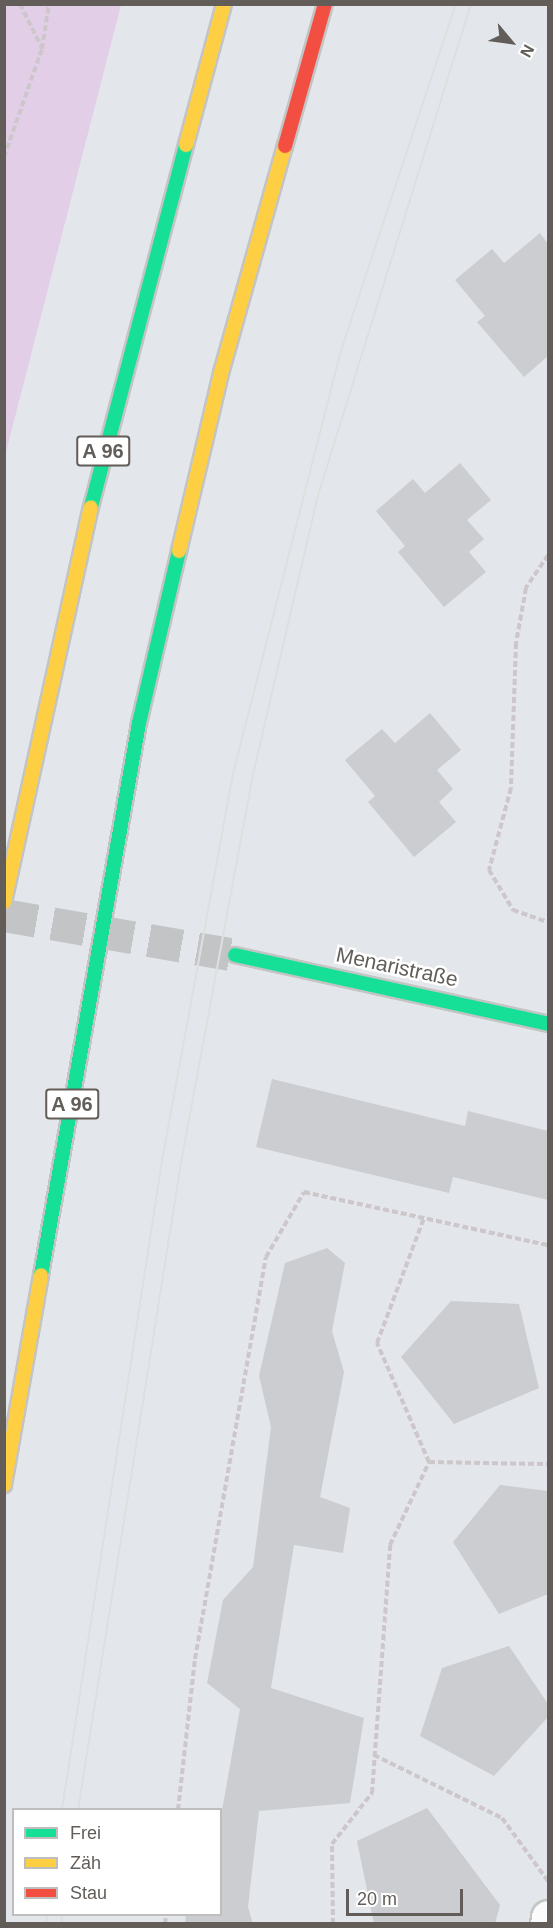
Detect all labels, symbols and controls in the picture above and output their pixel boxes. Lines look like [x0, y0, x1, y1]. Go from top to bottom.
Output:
north arrow [481, 12, 541, 72]
text: N [517, 42, 537, 60]
road number: A 96 [74, 434, 132, 468]
street label: Menaristraße [334, 942, 460, 992]
road number: A 96 [44, 1087, 100, 1121]
legend [12, 1808, 222, 1916]
text: Frei [70, 1823, 101, 1843]
text: Zäh [70, 1853, 101, 1873]
scale bar [349, 1877, 466, 1915]
text: Stau [70, 1883, 107, 1903]
text: 20 m [357, 1889, 397, 1909]

